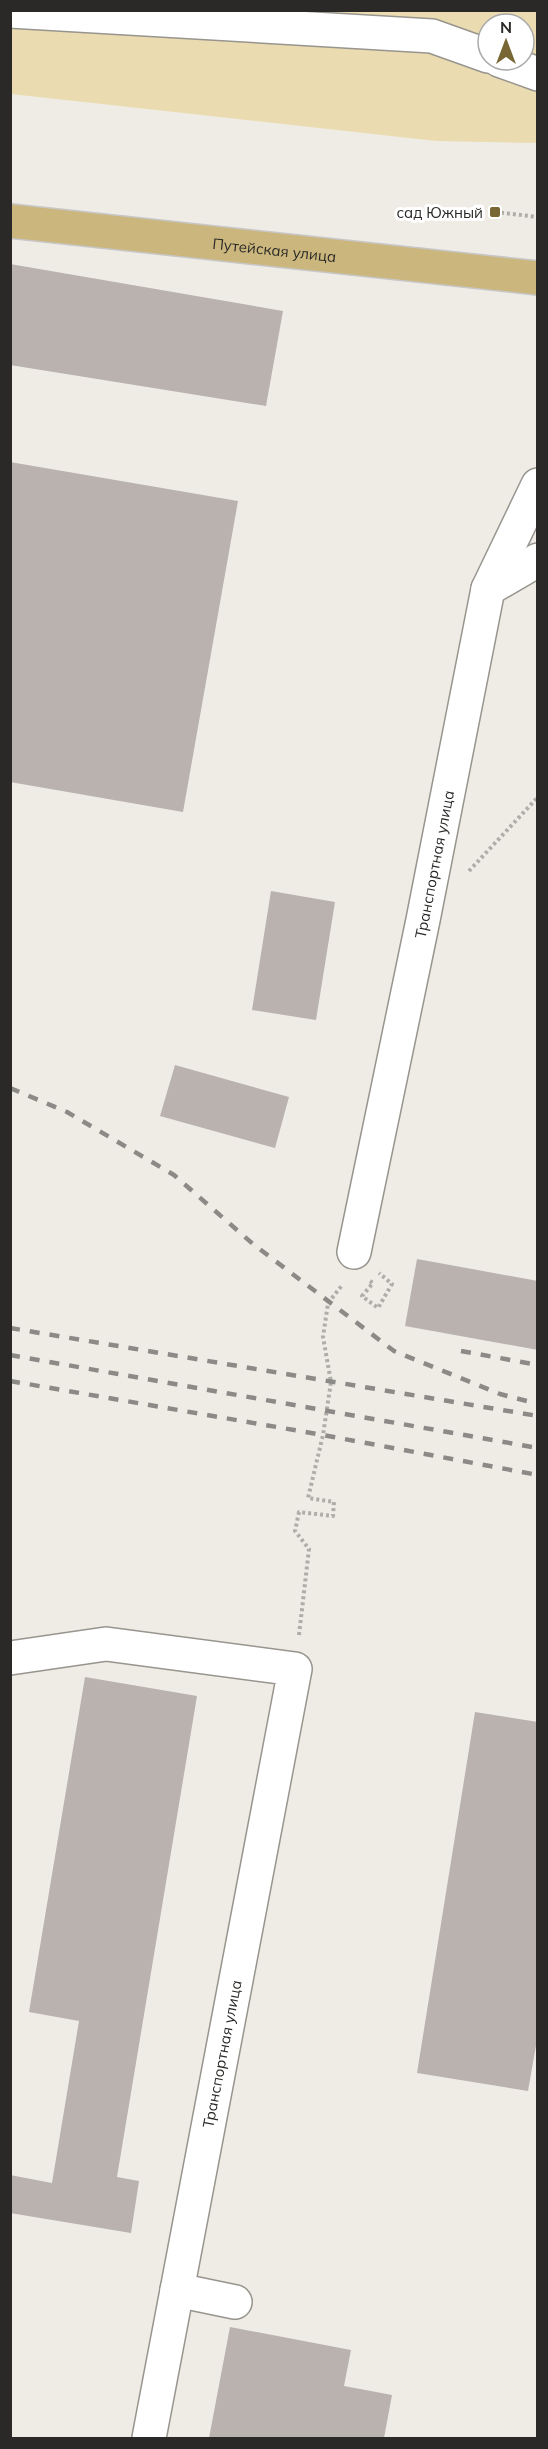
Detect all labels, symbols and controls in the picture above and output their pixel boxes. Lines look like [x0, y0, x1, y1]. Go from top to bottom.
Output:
north arrow [476, 12, 536, 72]
text: N [500, 17, 512, 37]
place label: сад Южный [396, 203, 483, 222]
marker: сад Южный [488, 205, 502, 219]
street label: Путейская улица [212, 233, 337, 266]
street label: Транспортная улица [410, 788, 458, 940]
street label: Транспортная улица [198, 1978, 246, 2130]

